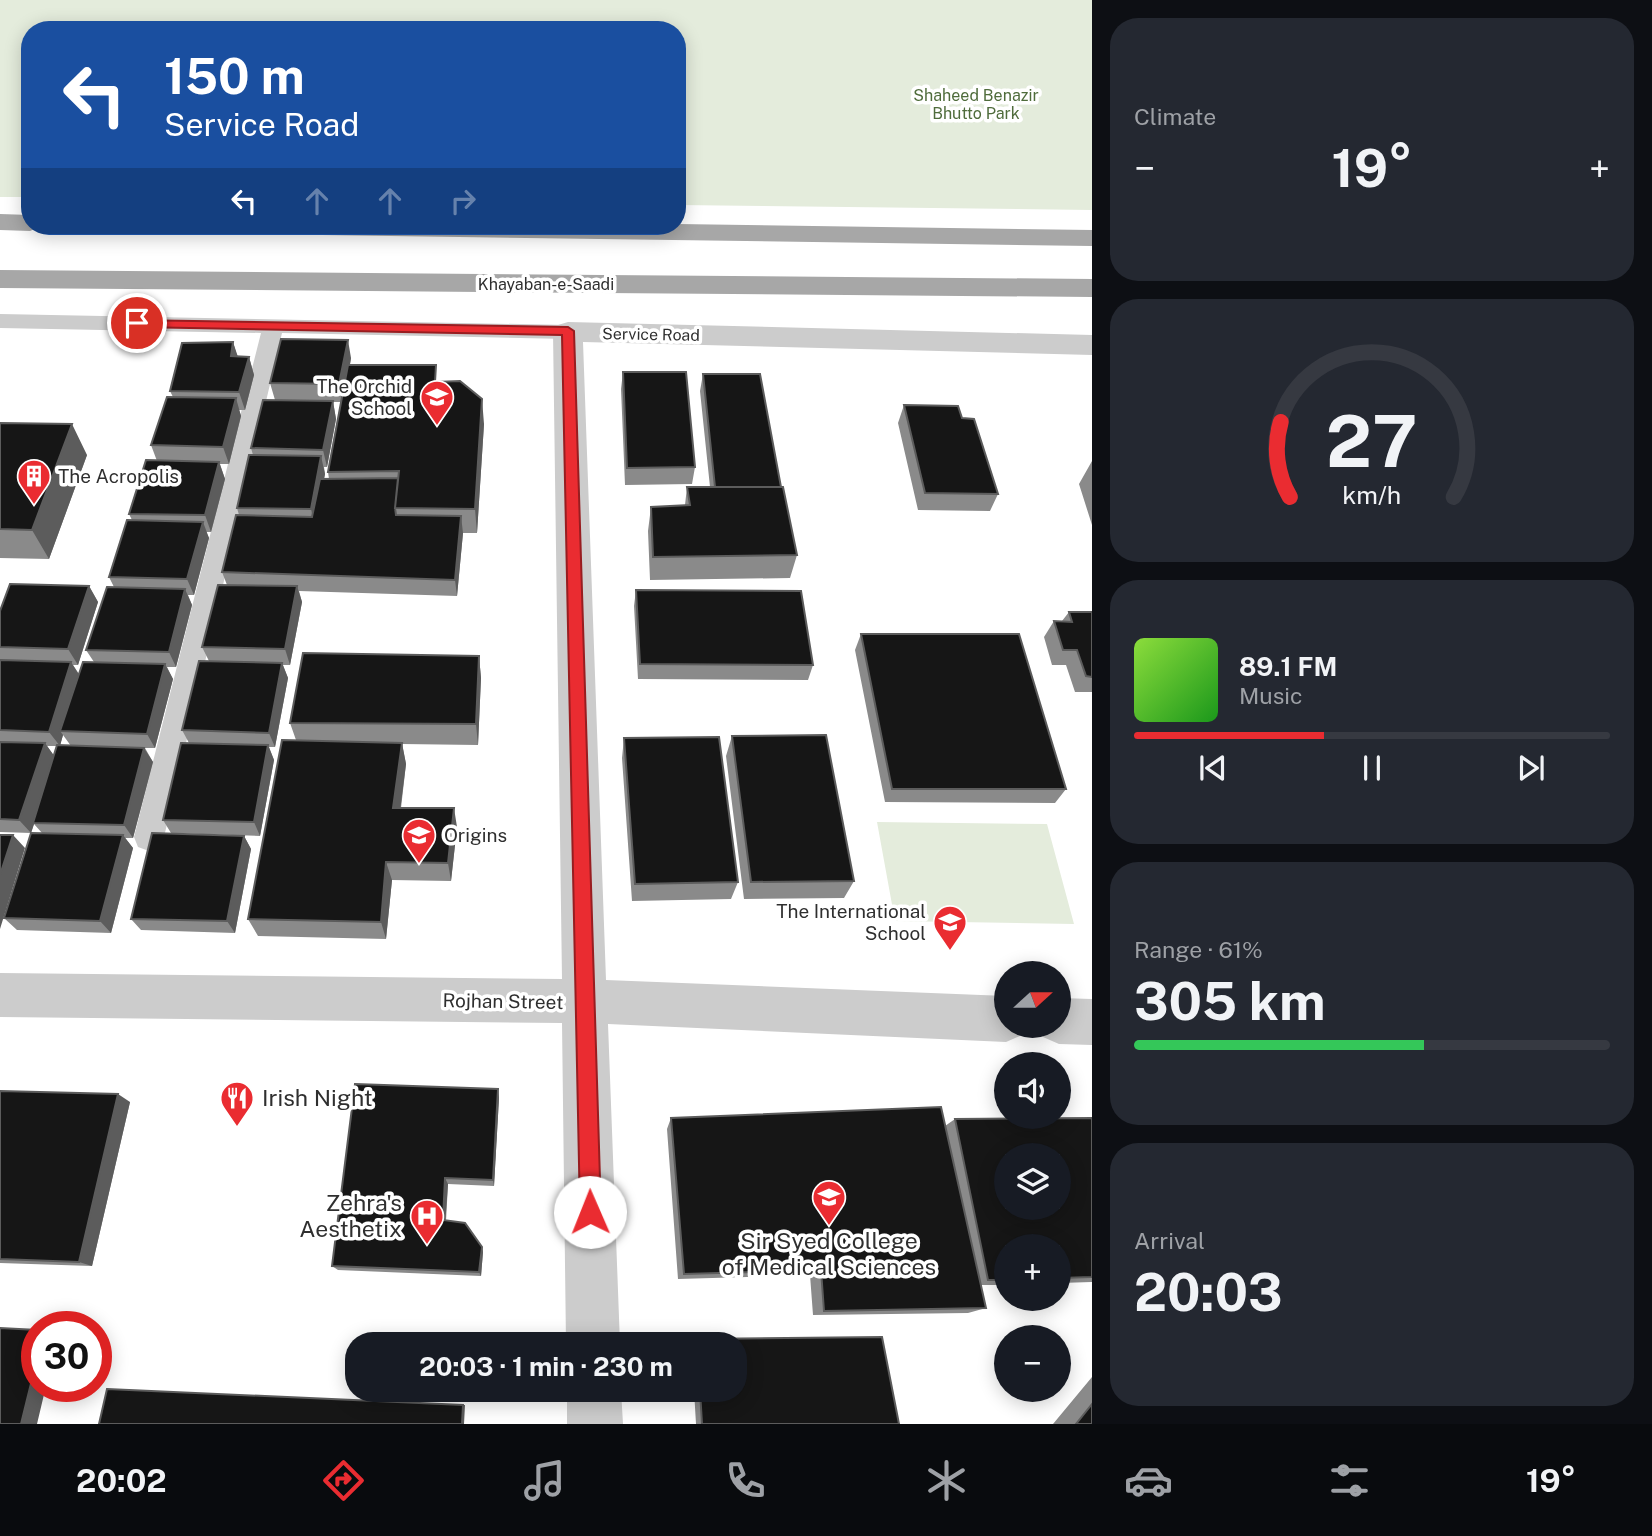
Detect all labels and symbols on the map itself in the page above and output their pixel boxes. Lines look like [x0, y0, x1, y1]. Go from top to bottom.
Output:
park label: Shaheed Benazir Bhutto Park [913, 86, 1039, 123]
street label: Khayaban-e-Saadi [478, 275, 614, 294]
pin [107, 293, 167, 353]
street label: Service Road [602, 324, 700, 345]
place label: The Orchid School [316, 375, 412, 419]
school or university icon: The Orchid School [418, 378, 456, 427]
building icon: The Acropolis [15, 457, 53, 506]
place label: The Acropolis [58, 465, 179, 487]
school or university icon: Origins [400, 816, 438, 865]
place label: Origins [444, 824, 507, 846]
place label: The International School [776, 900, 926, 944]
school or university icon: The International School [931, 903, 969, 952]
north arrow [994, 961, 1071, 1038]
street label: Rojhan Street [442, 989, 564, 1013]
restaurant icon: Irish Night [218, 1079, 256, 1128]
place label: Irish Night [262, 1084, 373, 1111]
position arrow [553, 1175, 627, 1249]
school or university icon: Sir Syed College of Medical Sciences [810, 1178, 848, 1227]
place label: Zehra's Aesthetix [299, 1189, 402, 1242]
hospital icon: Zehra's Aesthetix [408, 1197, 446, 1246]
place label: Sir Syed College of Medical Sciences [722, 1227, 936, 1280]
speed limit sign: 30 [21, 1311, 112, 1402]

